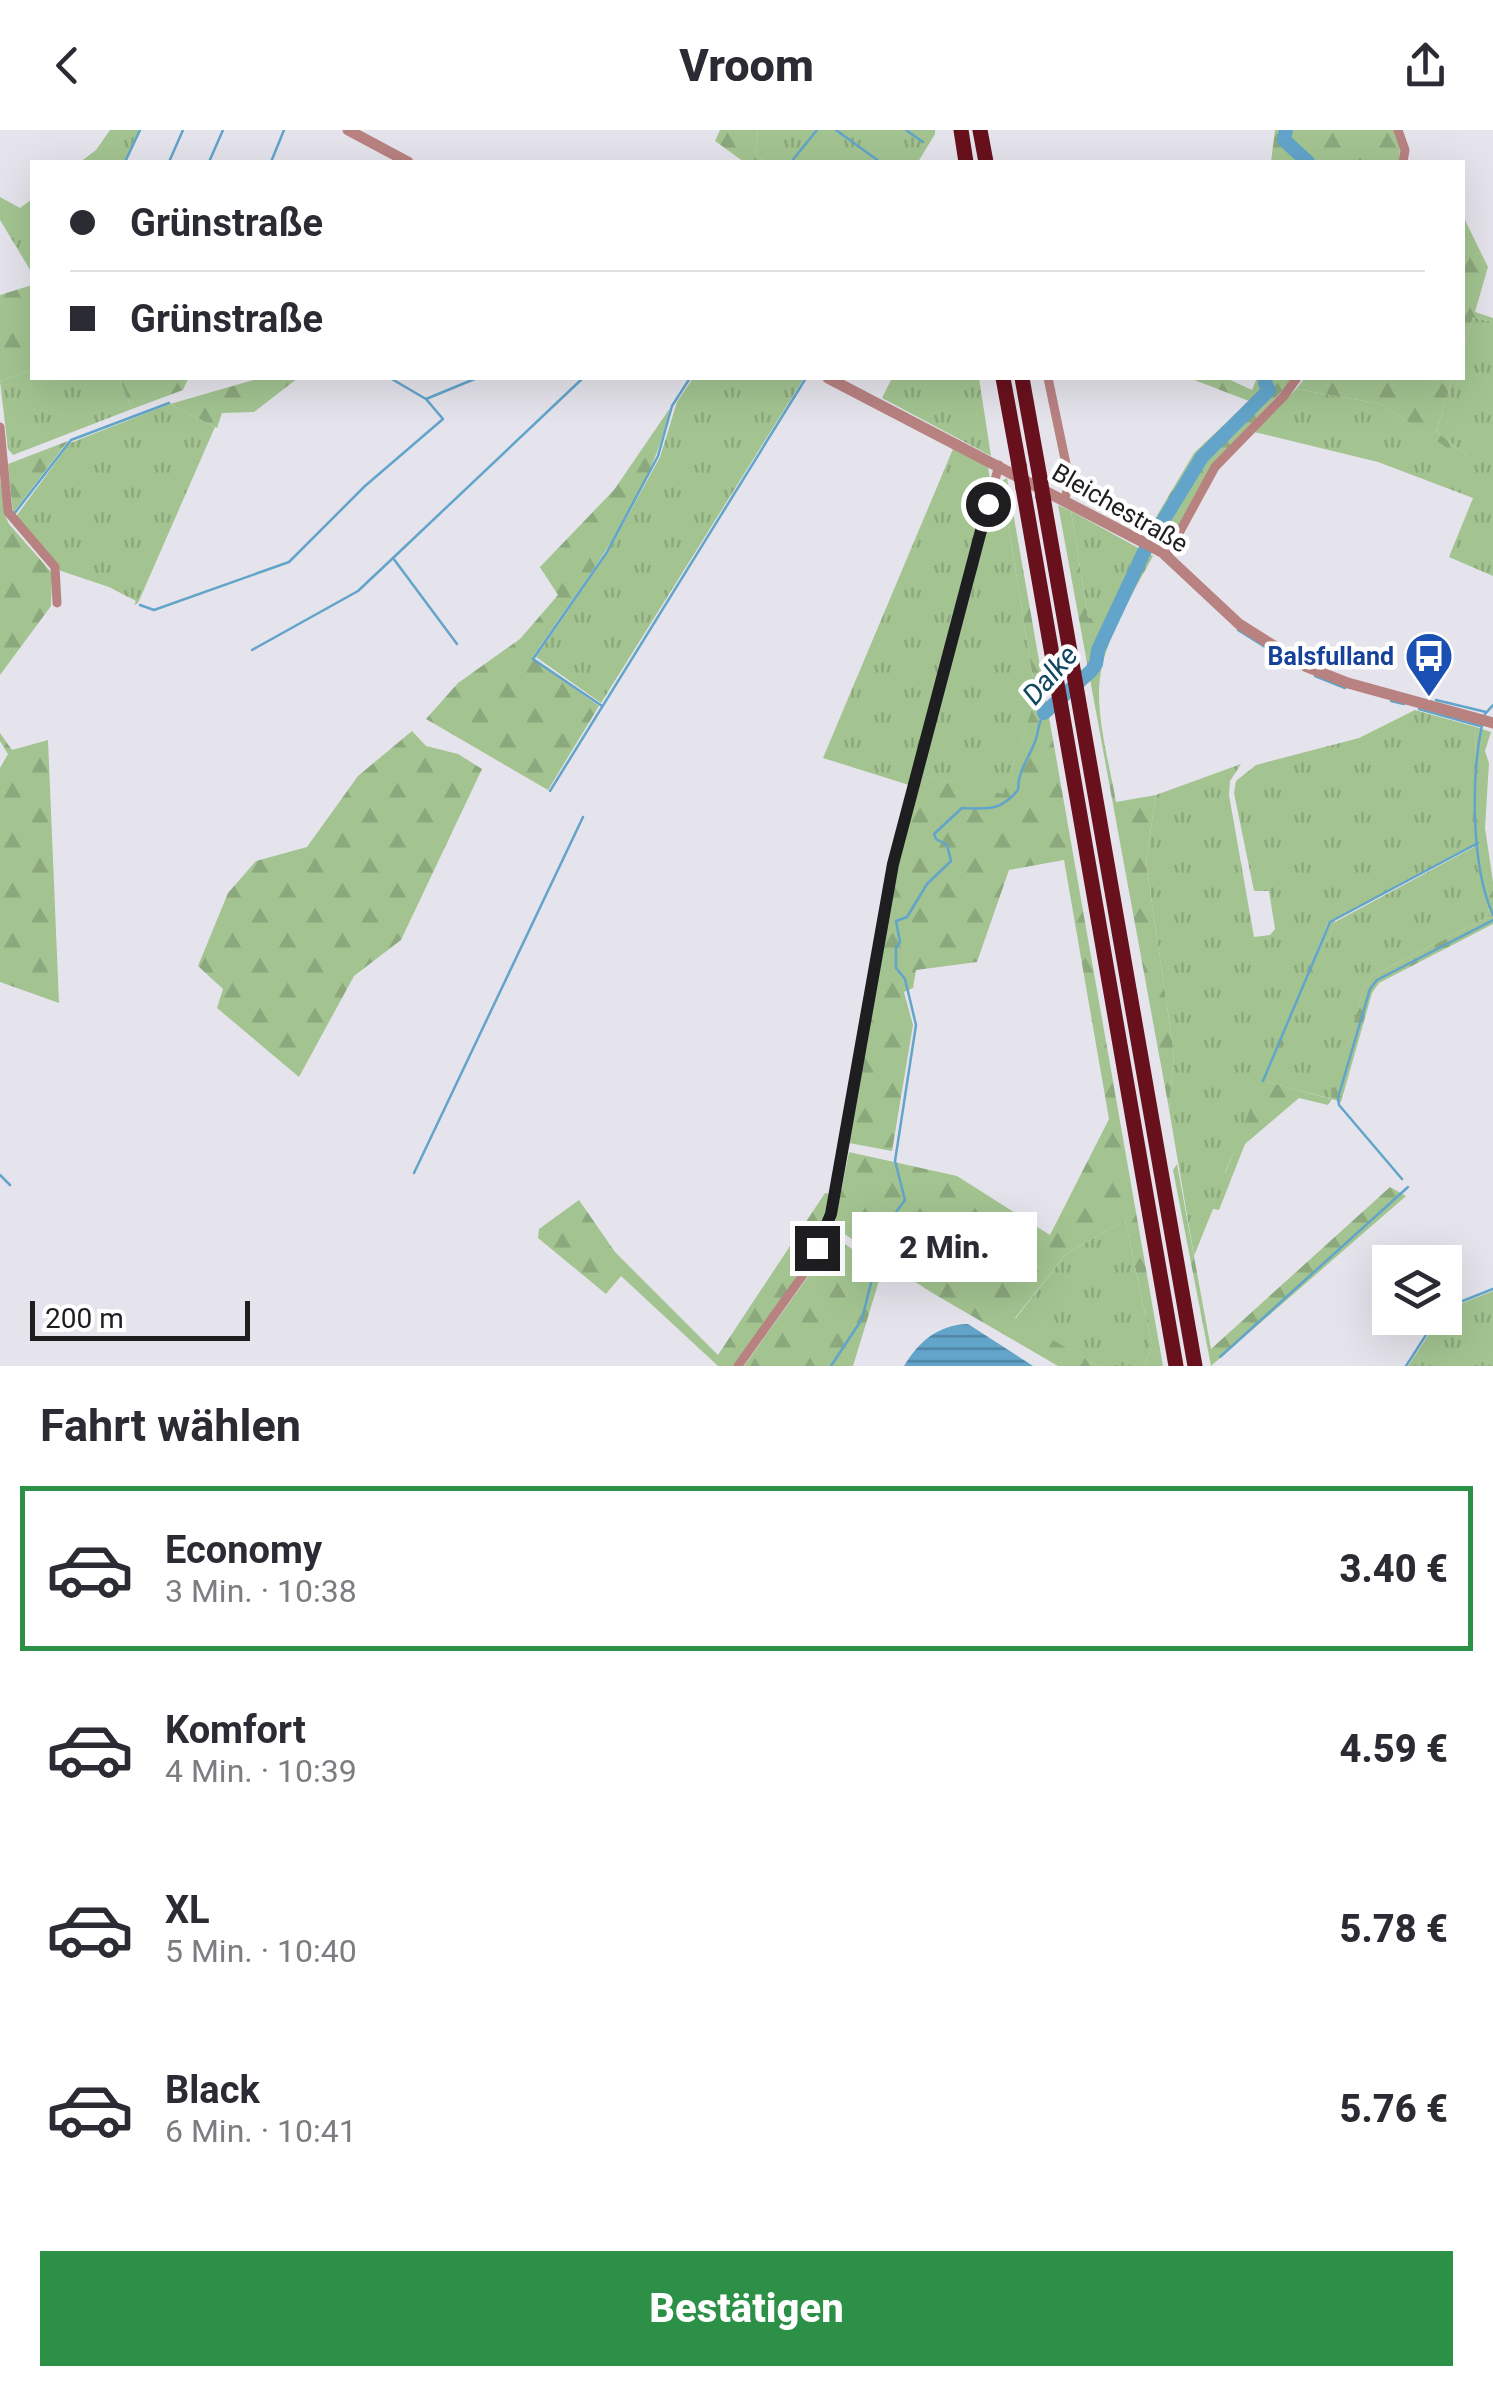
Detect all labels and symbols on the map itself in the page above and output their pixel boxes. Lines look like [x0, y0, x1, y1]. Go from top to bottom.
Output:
street label: Bleichestraße [1047, 457, 1193, 559]
route start [966, 482, 1011, 527]
bus stop icon: Balsfulland [1403, 630, 1455, 698]
water label: Dalke [1016, 639, 1084, 711]
place label: Balsfulland [1268, 642, 1394, 671]
callout: 2 Min. [852, 1213, 1037, 1283]
route end [795, 1226, 840, 1271]
scale bar [30, 1296, 250, 1340]

